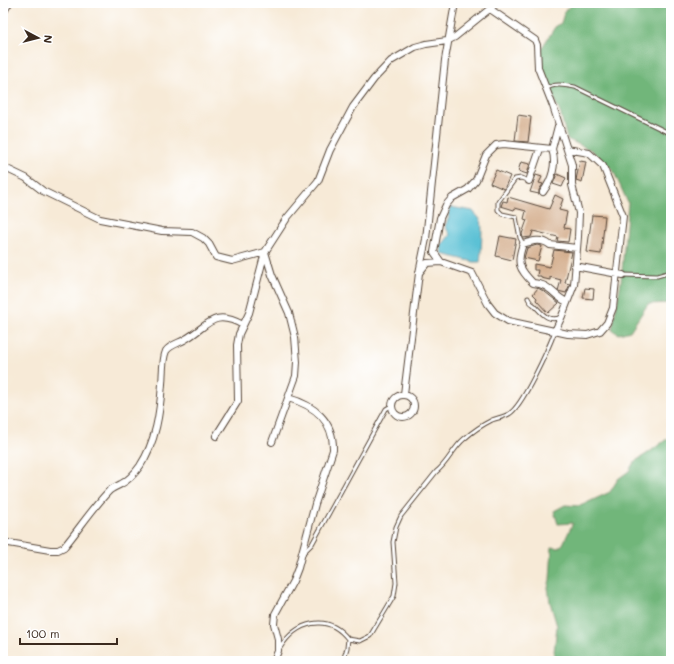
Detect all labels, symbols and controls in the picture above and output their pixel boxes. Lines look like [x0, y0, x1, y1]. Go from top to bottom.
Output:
north arrow [18, 18, 58, 58]
text: N [40, 34, 56, 44]
scale bar [20, 620, 117, 646]
text: 100 m [26, 625, 60, 641]

